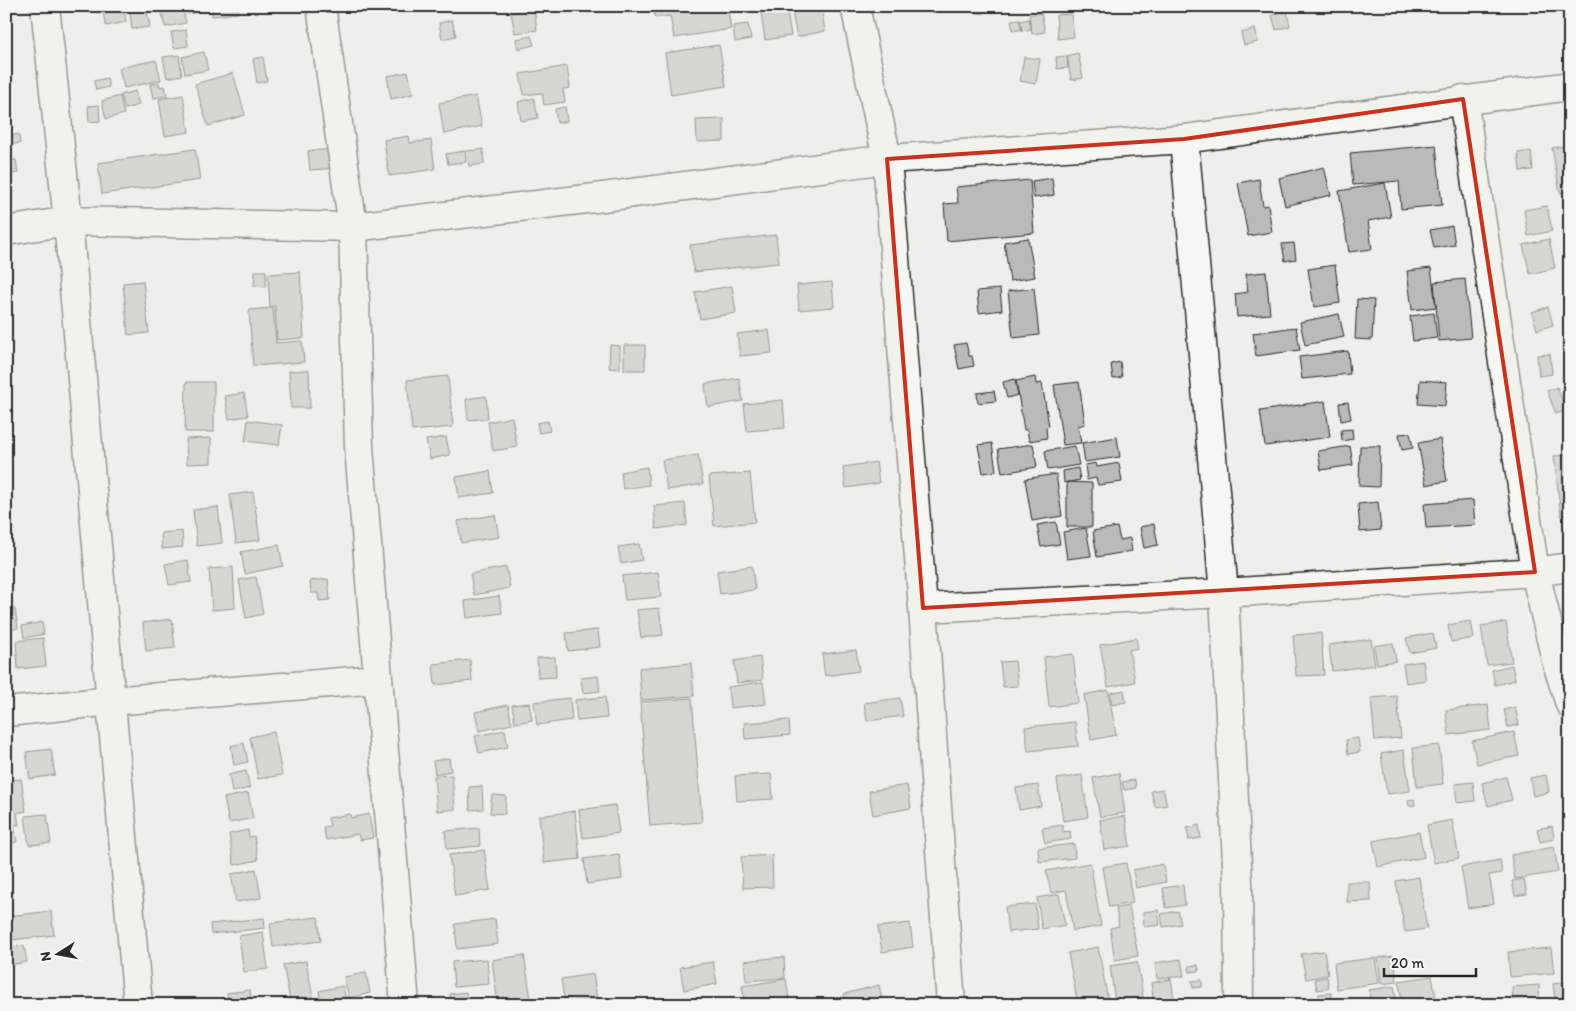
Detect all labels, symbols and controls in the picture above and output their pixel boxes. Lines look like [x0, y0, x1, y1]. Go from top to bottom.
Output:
north arrow [32, 928, 82, 978]
scale bar [1384, 946, 1476, 978]
text: N [36, 950, 55, 963]
text: 20 m [1391, 954, 1425, 972]

